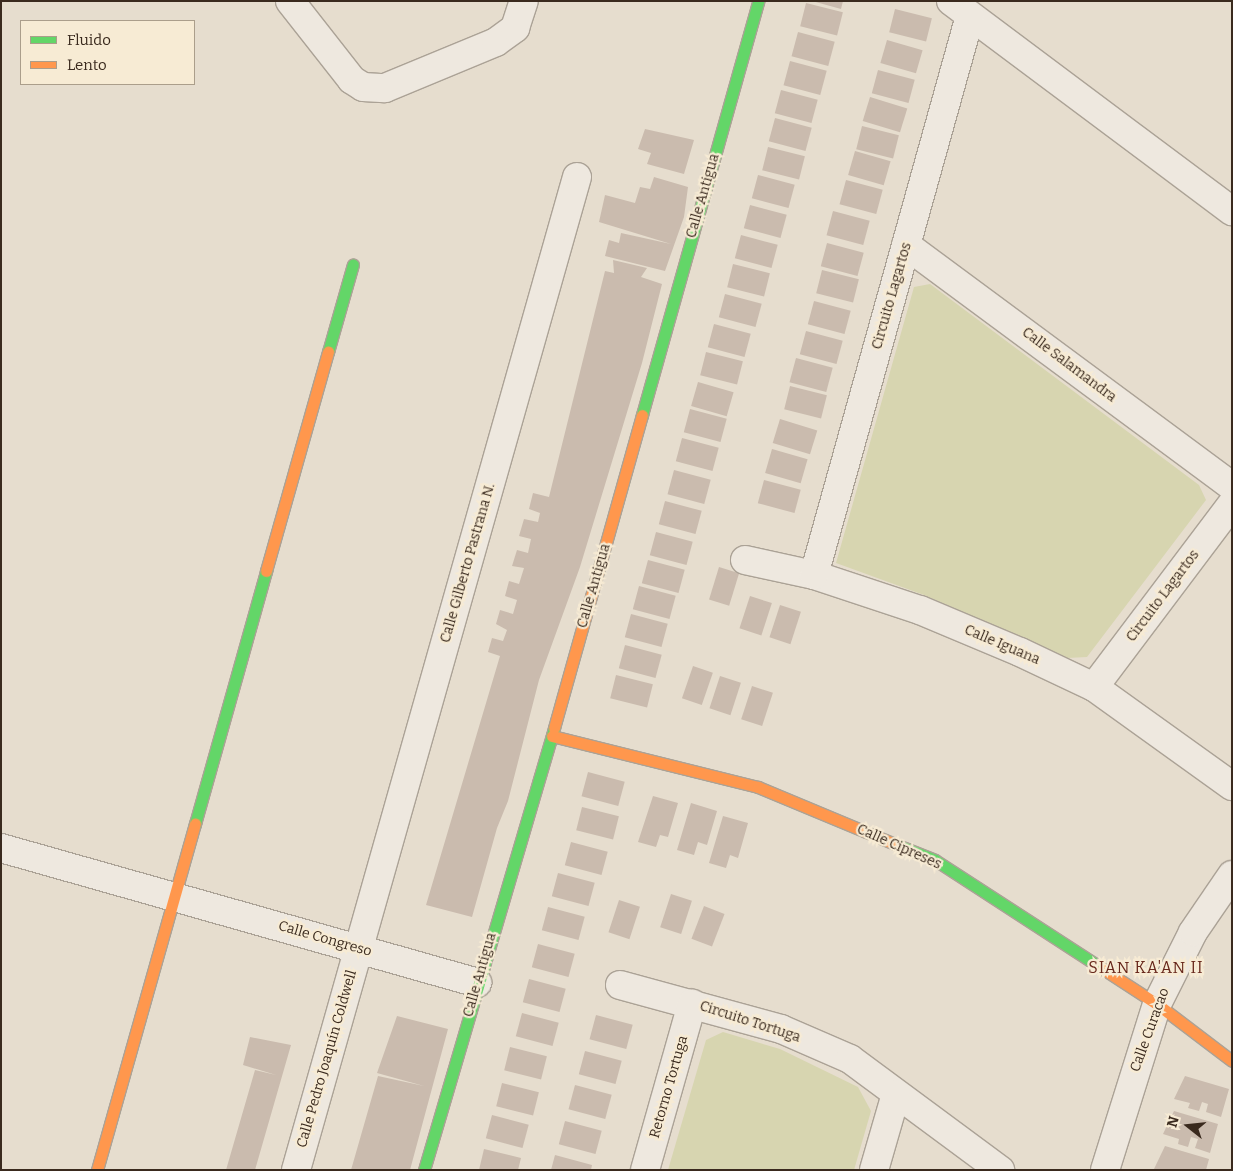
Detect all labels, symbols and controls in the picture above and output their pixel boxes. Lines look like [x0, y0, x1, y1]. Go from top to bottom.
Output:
legend [20, 20, 195, 85]
text: Fluido [67, 31, 111, 49]
text: Lento [67, 56, 107, 74]
street label: Calle Antigua [683, 152, 723, 240]
street label: Circuito Lagartos [869, 241, 915, 351]
street label: Calle Salamandra [1019, 324, 1119, 406]
street label: Calle Gilberto Pastrana N. [437, 481, 499, 645]
street label: Calle Antigua [574, 542, 614, 630]
street label: Circuito Lagartos [1123, 547, 1203, 645]
street label: Calle Iguana [962, 622, 1042, 668]
street label: Calle Cipreses [854, 821, 944, 873]
street label: Calle Congreso [276, 918, 374, 960]
street label: Calle Antigua [460, 931, 500, 1019]
district label: SIAN KA'AN II [1087, 958, 1205, 978]
street label: Calle Pedro Joaquín Coldwell [294, 968, 360, 1150]
street label: Calle Curacao [1127, 986, 1173, 1074]
street label: Circuito Tortuga [697, 998, 803, 1046]
street label: Retorno Tortuga [646, 1034, 692, 1140]
north arrow [1163, 1101, 1213, 1151]
text: N [1163, 1114, 1183, 1129]

